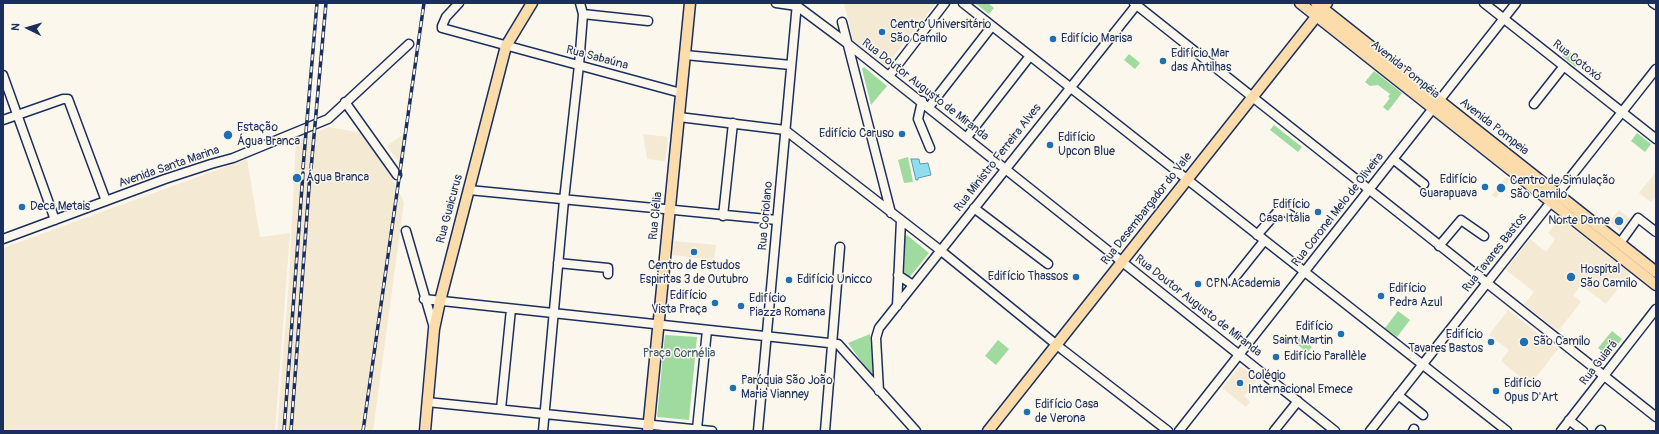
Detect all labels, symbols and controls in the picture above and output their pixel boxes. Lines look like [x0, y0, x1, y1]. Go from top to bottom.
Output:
north arrow [8, 8, 48, 48]
place label: Centro Universitário São Camilo [890, 18, 991, 46]
text: N [9, 23, 22, 31]
marker: Centro Universitário São Camilo [877, 27, 887, 37]
place label: Edifício Marisa [1061, 32, 1132, 46]
marker: Edifício Marisa [1048, 34, 1058, 44]
street label: Rua Doutor Augusto de Miranda [859, 36, 991, 144]
street label: Rua Cotoxó [1549, 37, 1605, 85]
street label: Avenida Pompéia [1368, 38, 1442, 102]
street label: Rua Sabaúna [564, 43, 630, 73]
place label: Edifício Mar das Antilhas [1171, 47, 1231, 75]
marker: Edifício Mar das Antilhas [1158, 56, 1168, 66]
street label: Avenida Pompeia [1457, 96, 1531, 158]
street label: Rua Ministro Ferreira Alves [951, 101, 1045, 215]
place label: Estação Água Branca [237, 121, 300, 149]
place label: Edifício Caruso [819, 127, 894, 141]
marker: Estação Água Branca [222, 129, 234, 141]
marker: Edifício Caruso [897, 129, 907, 139]
place label: Edifício Upcon Blue [1058, 131, 1115, 159]
marker: Edifício Upcon Blue [1045, 140, 1055, 150]
street label: Avenida Santa Marina [117, 143, 221, 191]
street label: Rua Desembargador do Vale [1099, 150, 1195, 268]
street label: Rua Coronel Melo de Oliveira [1289, 150, 1387, 270]
place label: Água Branca [306, 171, 369, 185]
marker: Água Branca [291, 172, 303, 184]
street label: Rua Guaicurus [434, 173, 466, 245]
place label: Edifício Guarapuava [1419, 173, 1477, 201]
place label: Centro de Simulação São Camilo [1510, 174, 1615, 202]
street label: Rua Coriolano [756, 181, 776, 251]
marker: Edifício Guarapuava [1480, 182, 1490, 192]
marker: Centro de Simulação São Camilo [1495, 182, 1507, 194]
street label: Rua Clélia [646, 191, 666, 241]
place label: Edifício Casa Itália [1259, 198, 1310, 226]
place label: Deca Metais [30, 200, 90, 214]
marker: Deca Metais [17, 202, 27, 212]
marker: Edifício Casa Itália [1313, 207, 1323, 217]
street label: Rua Tavares Bastos [1460, 211, 1530, 295]
place label: Norte Dame [1548, 214, 1610, 228]
marker: Norte Dame [1613, 215, 1625, 227]
marker: Centro de Estudos Espiritas 3 de Outubro [689, 247, 699, 257]
street label: Rua Doutor Augusto de Miranda [1132, 252, 1264, 360]
place label: Centro de Estudos Espiritas 3 de Outubro [640, 259, 748, 287]
place label: Hospital São Camilo [1580, 263, 1637, 291]
place label: Edifício Thassos [988, 270, 1068, 284]
marker: Hospital São Camilo [1565, 271, 1577, 283]
marker: Edifício Thassos [1071, 272, 1081, 282]
place label: Edifício Unicco [797, 273, 872, 287]
marker: Edifício Unicco [784, 275, 794, 285]
place label: CPN Academia [1206, 277, 1280, 291]
marker: CPN Academia [1193, 279, 1203, 289]
place label: Edifício Pedra Azul [1389, 282, 1443, 310]
place label: Edifício Vista Praça [651, 289, 707, 317]
marker: Edifício Pedra Azul [1376, 291, 1386, 301]
place label: Edifício Piazza Romana [749, 292, 825, 320]
marker: Edifício Vista Praça [710, 298, 720, 308]
marker: Edifício Piazza Romana [736, 301, 746, 311]
place label: Edifício Saint Martin [1272, 320, 1333, 348]
place label: Edifício Tavares Bastos [1408, 328, 1483, 356]
marker: Edifício Saint Martin [1336, 329, 1346, 339]
place label: São Camilo [1533, 335, 1590, 349]
marker: São Camilo [1518, 336, 1530, 348]
marker: Edifício Tavares Bastos [1486, 337, 1496, 347]
street label: Rua Guiará [1577, 338, 1621, 388]
park label: Praça Cornélia [643, 347, 715, 361]
place label: Edifício Parallèle [1284, 350, 1366, 364]
marker: Edifício Parallèle [1271, 352, 1281, 362]
place label: Colégio Internacional Emece [1248, 369, 1353, 397]
place label: Paróquia São João Maria Vianney [741, 374, 833, 402]
place label: Edifício Opus D'Art [1504, 377, 1558, 405]
marker: Colégio Internacional Emece [1235, 378, 1245, 388]
marker: Paróquia São João Maria Vianney [728, 383, 738, 393]
marker: Edifício Opus D'Art [1491, 386, 1501, 396]
place label: Edifício Casa de Verona [1035, 398, 1099, 426]
marker: Edifício Casa de Verona [1022, 407, 1032, 417]

